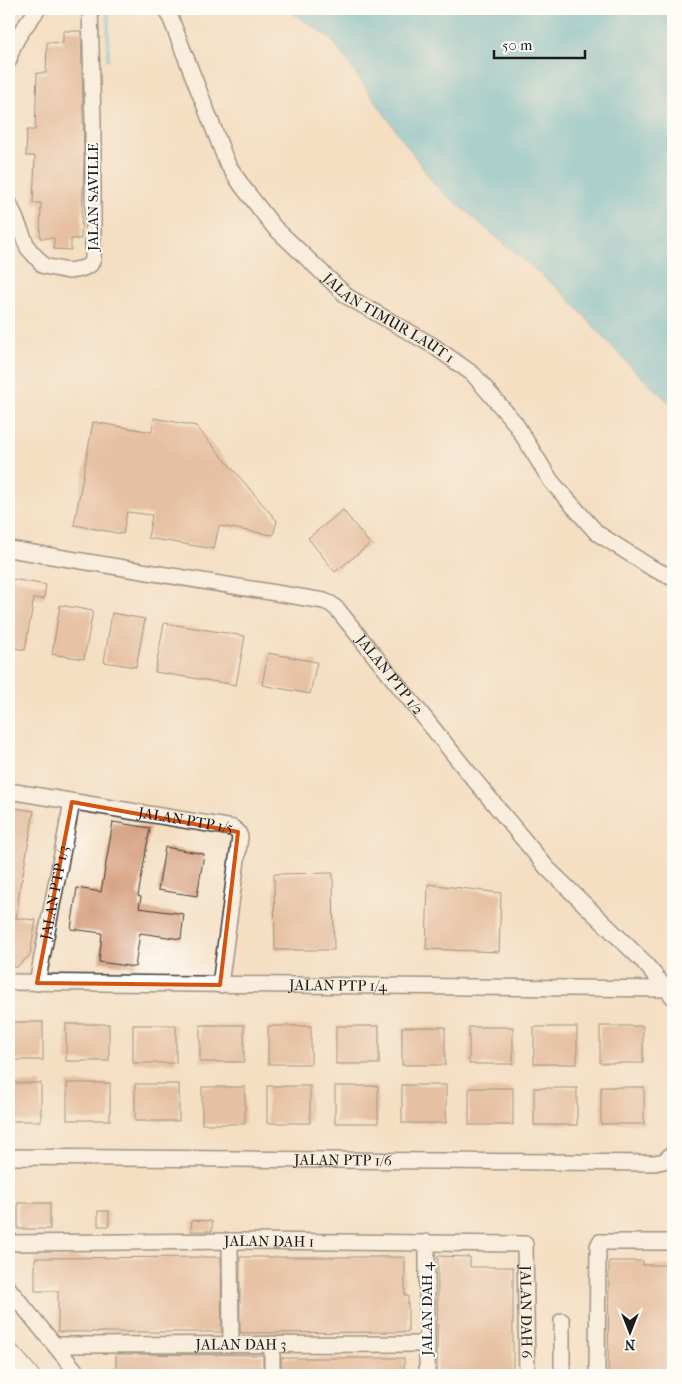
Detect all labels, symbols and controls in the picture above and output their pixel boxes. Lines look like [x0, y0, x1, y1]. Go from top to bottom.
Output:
scale bar [494, 28, 586, 60]
text: 50 m [502, 36, 533, 54]
street label: JALAN SAVILLE [84, 143, 102, 252]
street label: JALAN TIMUR LAUT 1 [318, 268, 458, 367]
street label: JALAN PTP 1/2 [352, 630, 427, 719]
street label: JALAN PTP 1/5 [136, 803, 234, 837]
street label: JALAN PTP 1/3 [36, 844, 72, 942]
street label: JALAN PTP 1/4 [288, 976, 388, 995]
street label: JALAN PTP 1/6 [293, 1151, 393, 1170]
street label: JALAN DAH 1 [223, 1232, 314, 1251]
street label: JALAN DAH 4 [418, 1261, 436, 1357]
street label: JALAN DAH 6 [516, 1264, 536, 1359]
north arrow [604, 1306, 654, 1356]
street label: JALAN DAH 3 [194, 1335, 286, 1354]
text: N [624, 1336, 635, 1353]

